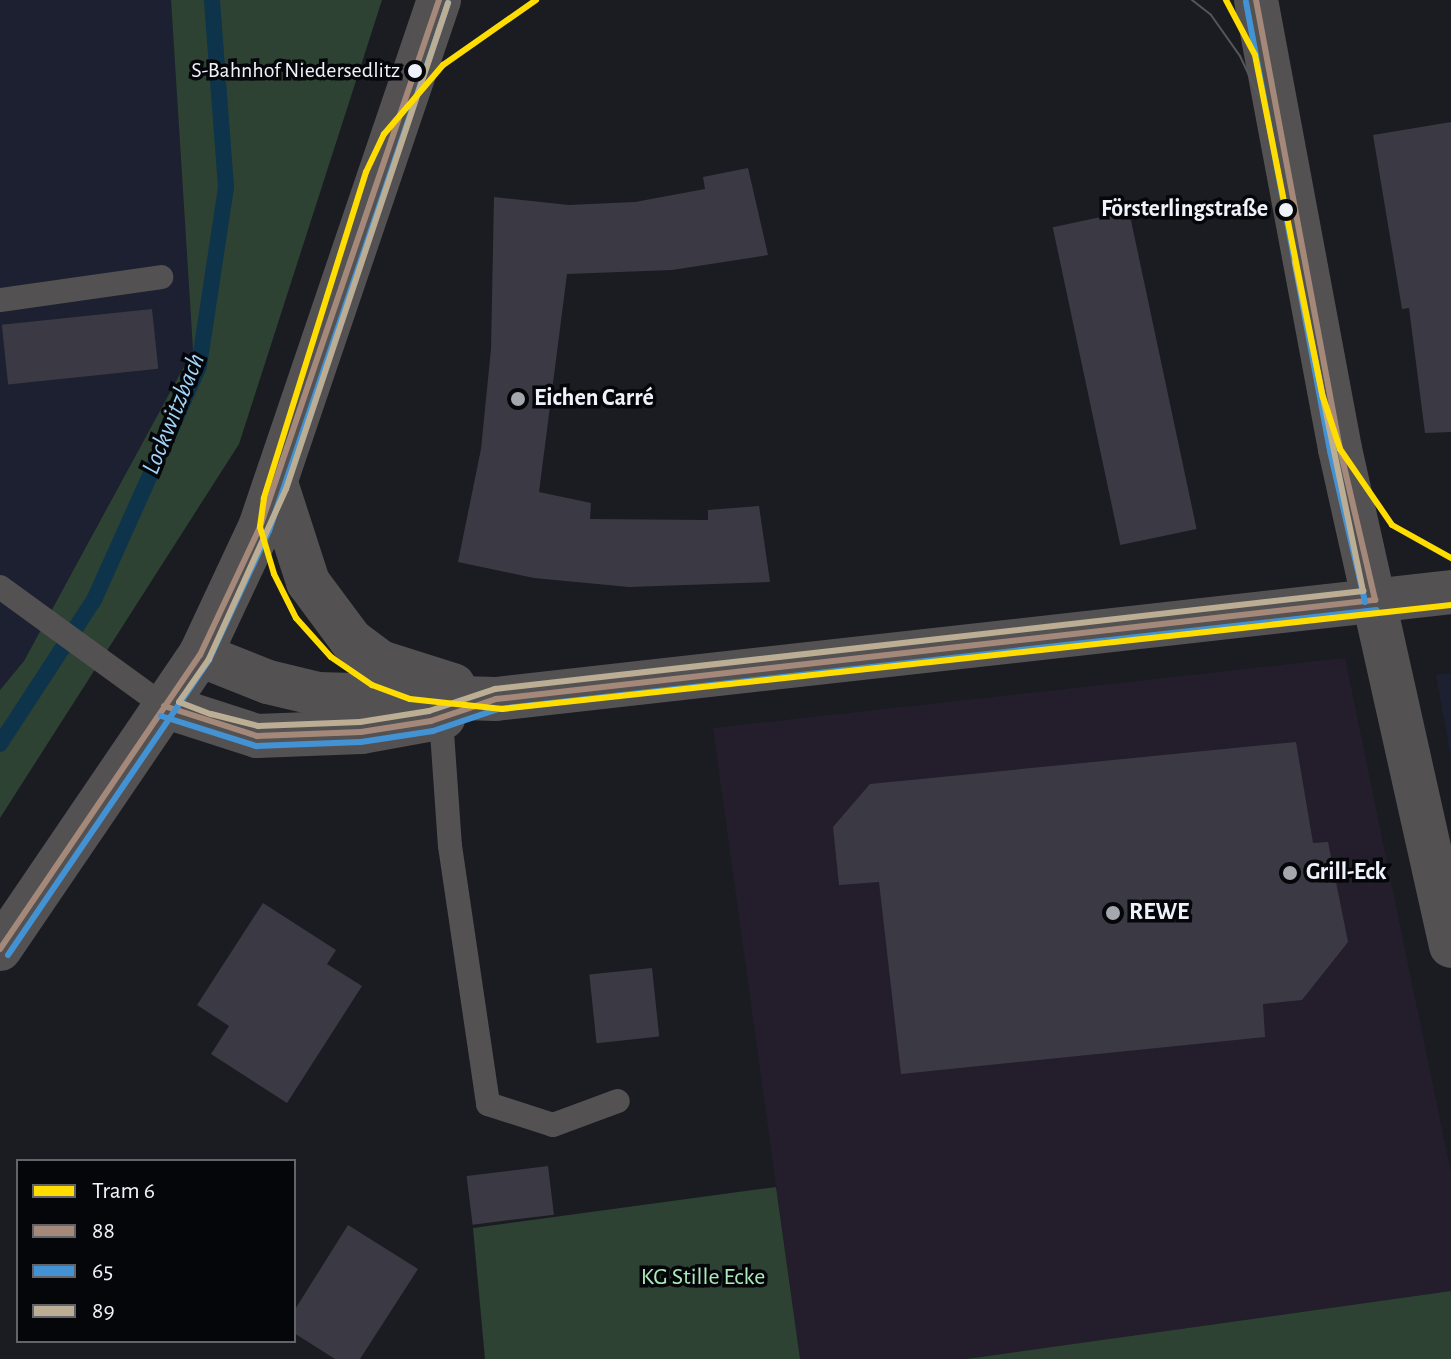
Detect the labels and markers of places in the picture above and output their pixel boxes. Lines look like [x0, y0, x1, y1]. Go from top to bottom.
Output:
place label: S-Bahnhof Niedersedlitz [191, 58, 400, 84]
marker: S-Bahnhof Niedersedlitz [407, 63, 423, 79]
place label: Försterlingstraße [1101, 196, 1268, 224]
marker: Försterlingstraße [1275, 199, 1297, 221]
place label: Eichen Carré [534, 385, 654, 413]
marker: Eichen Carré [509, 390, 527, 408]
place label: Grill-Eck [1306, 859, 1386, 887]
marker: Grill-Eck [1281, 864, 1299, 882]
place label: REWE [1129, 899, 1189, 927]
marker: REWE [1104, 904, 1122, 922]

